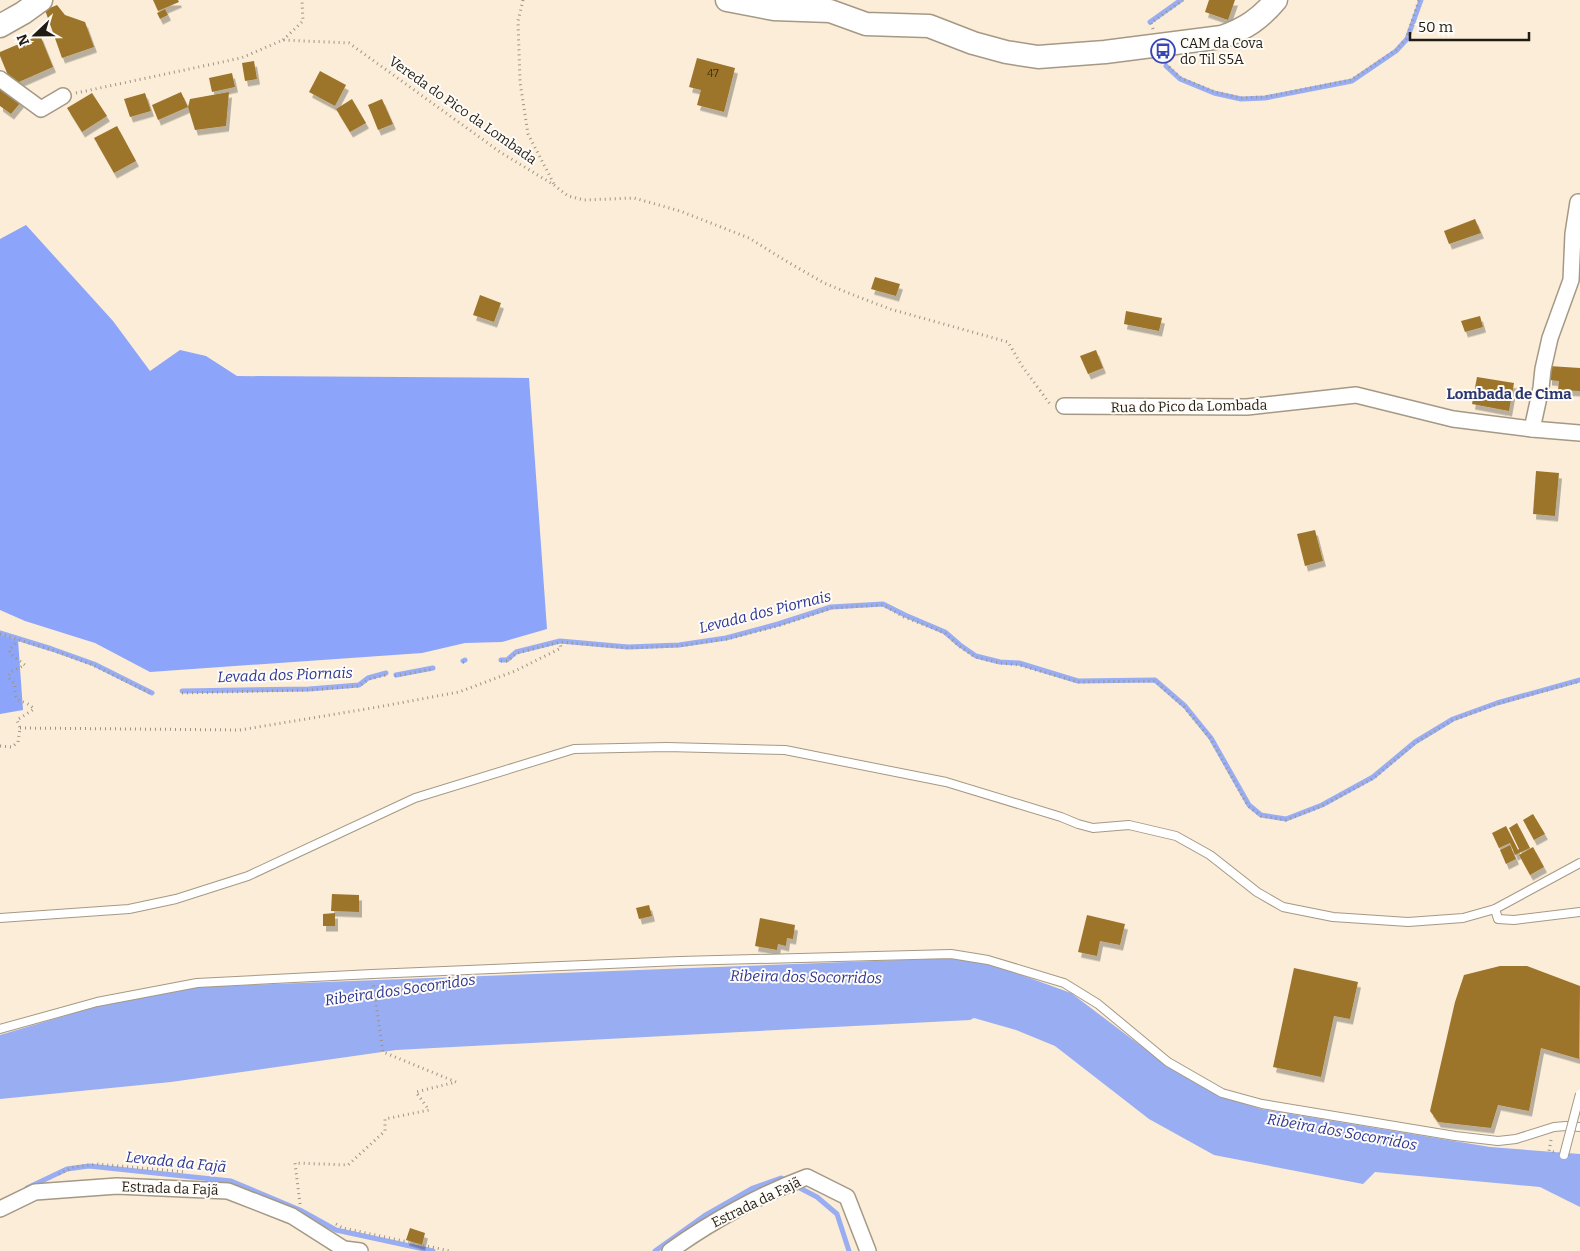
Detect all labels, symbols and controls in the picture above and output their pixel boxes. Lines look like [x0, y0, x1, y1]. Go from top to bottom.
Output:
north arrow [10, 10, 60, 60]
scale bar [1410, 10, 1529, 42]
text: 50 m [1418, 18, 1454, 36]
text: N [13, 31, 33, 48]
place label: CAM da Cova do Til S5A [1180, 35, 1263, 68]
bus stop icon: CAM da Cova do Til S5A [1150, 38, 1176, 64]
street label: Vereda do Pico da Lombada [385, 53, 540, 168]
house number: 47 [707, 67, 719, 80]
district label: Lombada de Cima [1446, 385, 1572, 403]
street label: Rua do Pico da Lombada [1111, 397, 1268, 416]
water label: Levada dos Piornais [697, 587, 833, 637]
water label: Levada dos Piornais [217, 664, 353, 686]
water label: Ribeira dos Socorridos [730, 967, 882, 987]
water label: Ribeira dos Socorridos [323, 971, 477, 1009]
water label: Ribeira dos Socorridos [1266, 1110, 1418, 1154]
water label: Levada da Fajã [125, 1148, 227, 1176]
street label: Estrada da Fajã [709, 1173, 804, 1231]
street label: Estrada da Fajã [121, 1178, 219, 1199]

